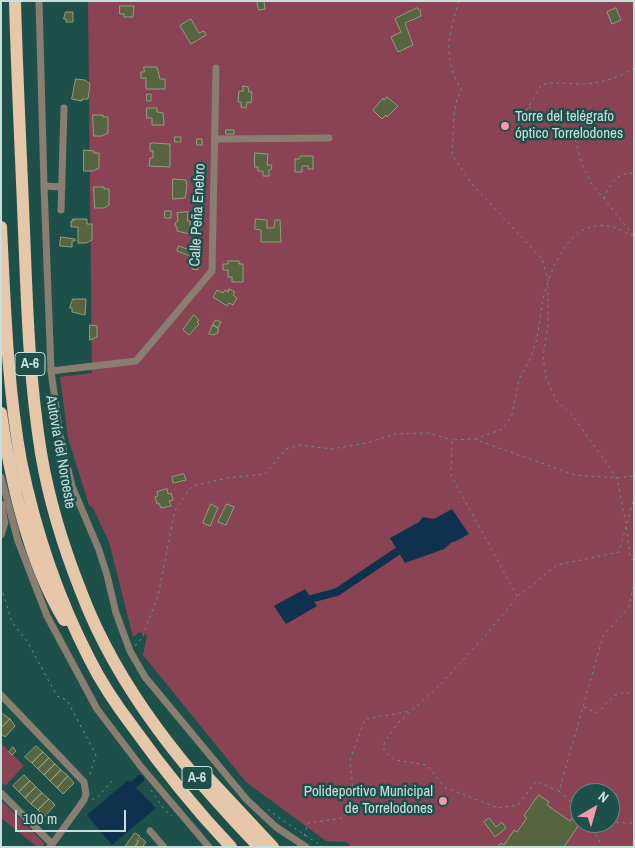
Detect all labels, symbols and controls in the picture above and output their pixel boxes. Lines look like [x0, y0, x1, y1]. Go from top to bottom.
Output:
place label: Torre del telégrafo óptico Torrelodones [515, 108, 623, 143]
marker: Torre del telégrafo óptico Torrelodones [499, 120, 511, 132]
street label: Calle Peña Enebro [186, 163, 210, 267]
road number: A-6 [15, 352, 45, 376]
street label: Autovía del Noroeste [41, 394, 79, 510]
road number: A-6 [182, 766, 212, 790]
place label: Polideportivo Municipal de Torrelodones [304, 783, 433, 818]
north arrow [570, 783, 620, 833]
text: N [595, 787, 612, 807]
marker: Polideportivo Municipal de Torrelodones [437, 795, 449, 807]
scale bar [18, 800, 129, 832]
text: 100 m [23, 808, 57, 829]

